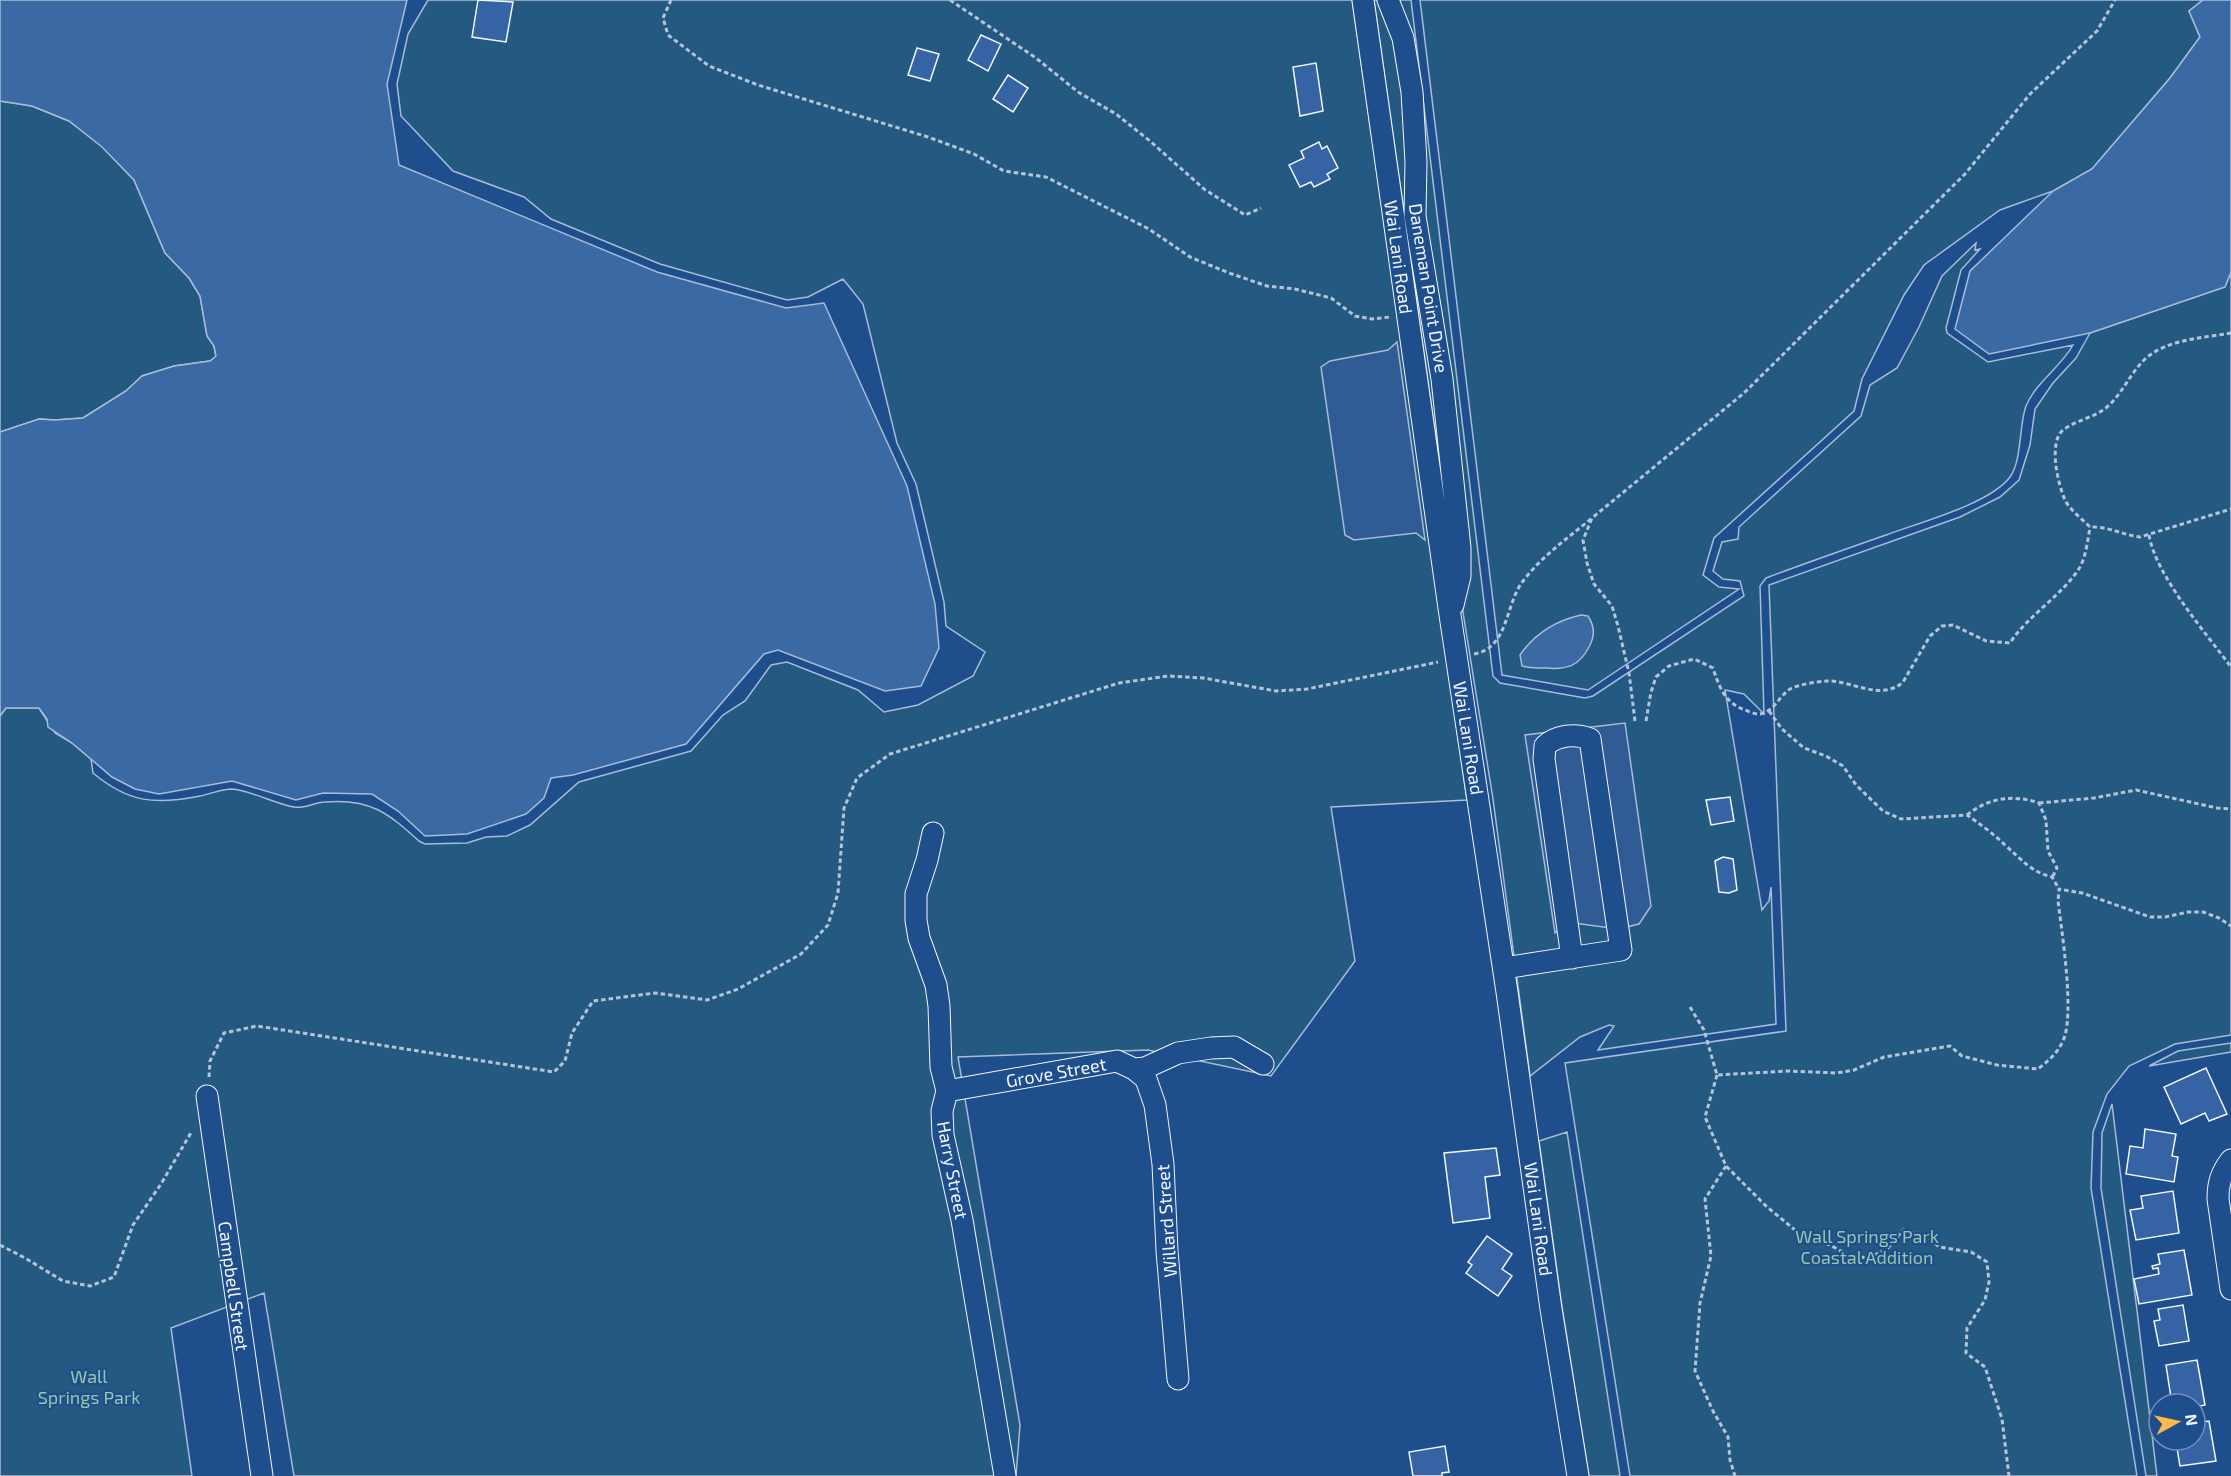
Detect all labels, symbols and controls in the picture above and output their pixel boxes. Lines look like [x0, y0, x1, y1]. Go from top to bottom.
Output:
street label: Wai Lani Road [1380, 199, 1418, 315]
street label: Daneman Point Drive [1405, 202, 1453, 374]
street label: Wai Lani Road [1449, 680, 1489, 796]
street label: Grove Street [1004, 1052, 1108, 1092]
street label: Harry Street [933, 1119, 973, 1221]
street label: Wai Lani Road [1520, 1161, 1558, 1277]
street label: Willard Street [1151, 1163, 1181, 1278]
street label: Campbell Street [214, 1220, 254, 1352]
park label: Wall Springs Park Coastal Addition [1795, 1225, 1939, 1268]
park label: Wall Springs Park [38, 1365, 140, 1408]
north arrow [2147, 1392, 2207, 1452]
text: N [2182, 1413, 2203, 1427]

